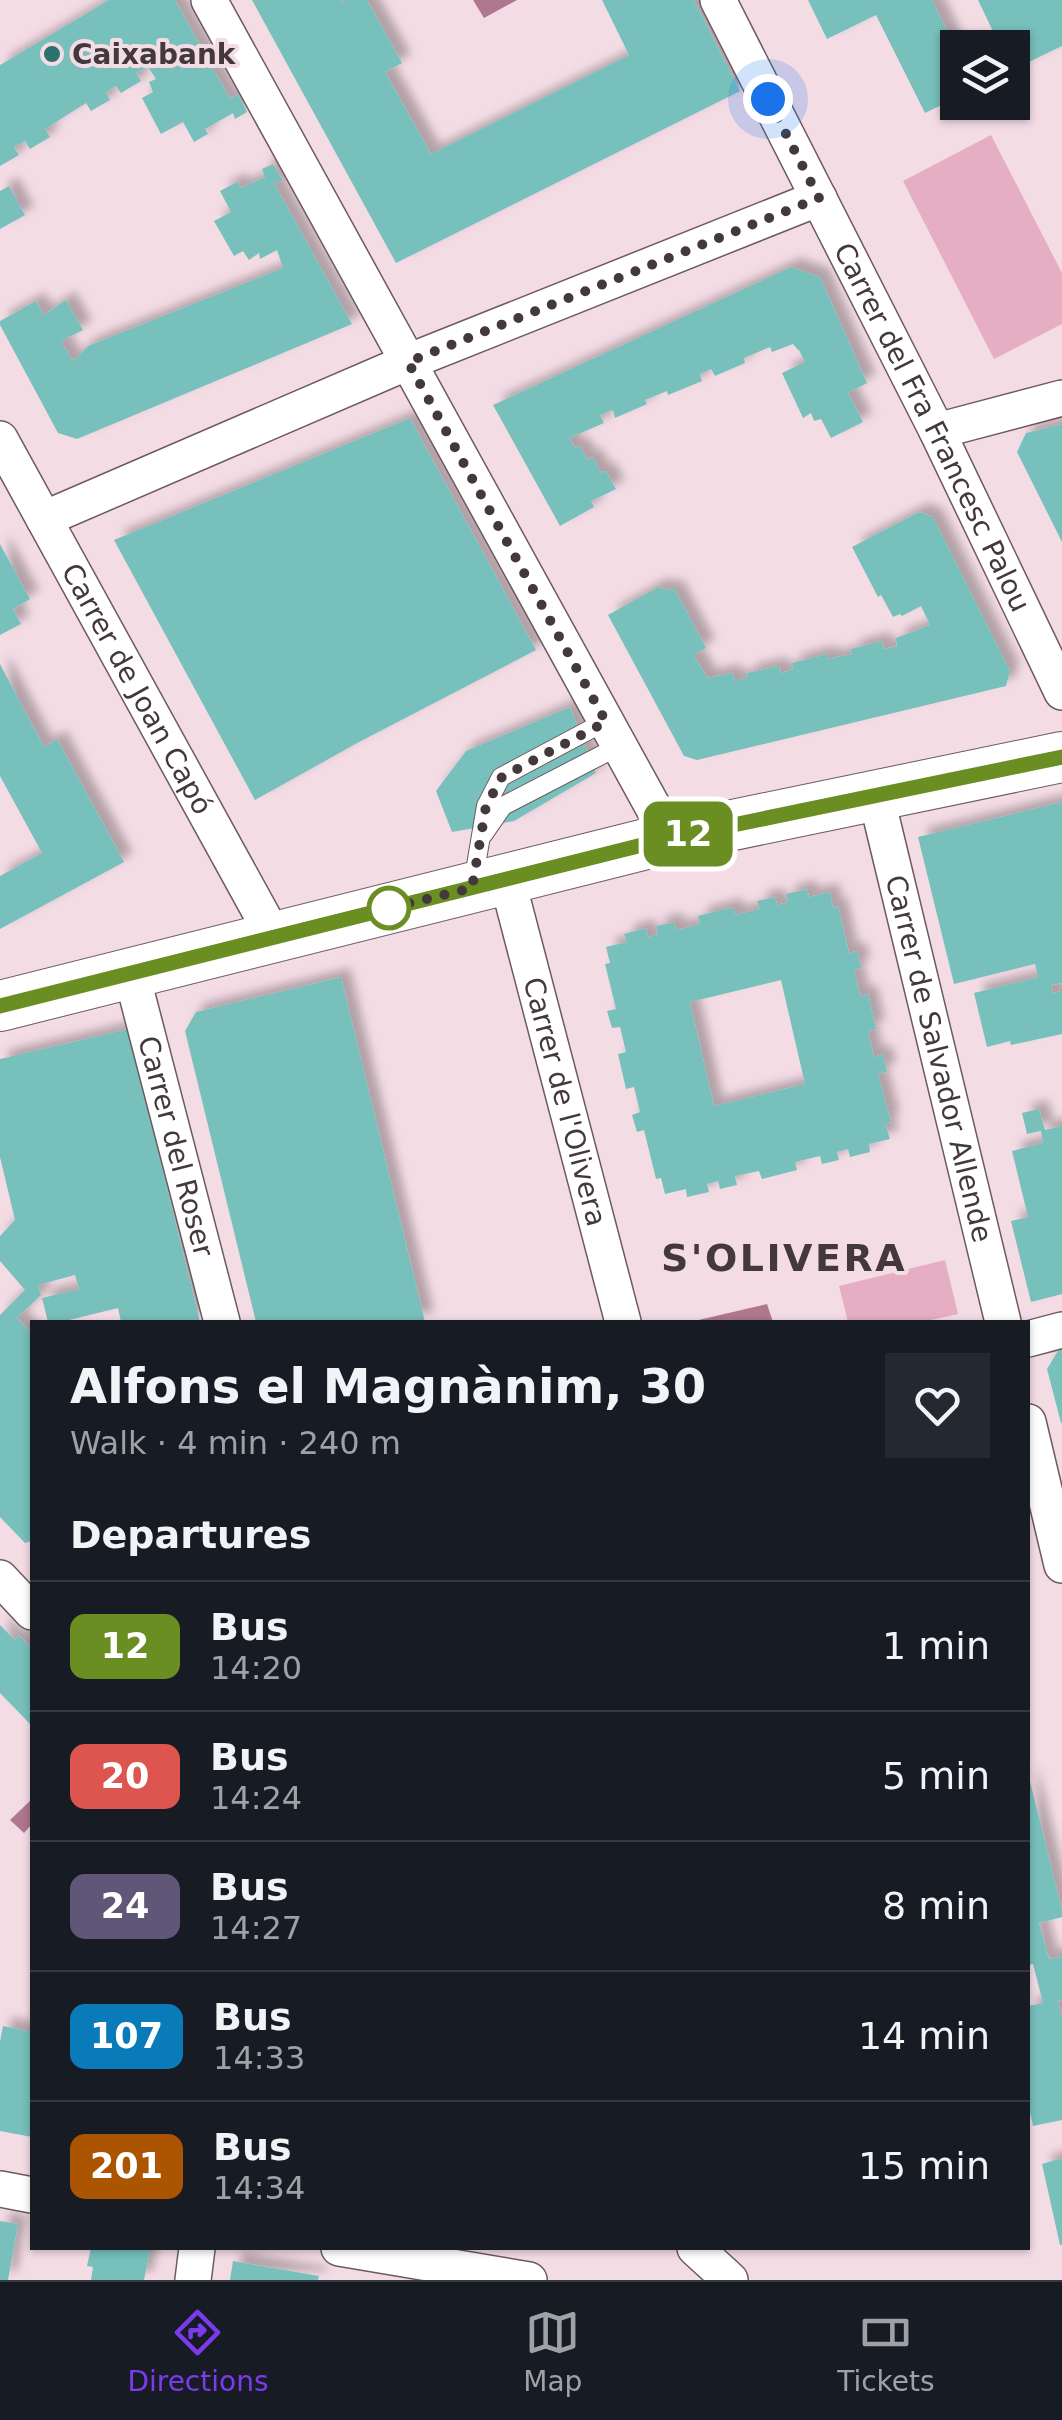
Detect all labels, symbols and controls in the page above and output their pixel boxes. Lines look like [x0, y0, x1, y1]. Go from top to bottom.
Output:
map controls [940, 30, 1030, 120]
button: layers [940, 30, 1030, 120]
place label: Caixabank [72, 38, 237, 71]
marker: Caixabank [41, 43, 63, 65]
your location [743, 74, 793, 124]
street label: Carrer del Fra Francesc Palou [827, 237, 1037, 617]
street label: Carrer de Joan Capó [55, 558, 219, 820]
line badge: 12 [643, 802, 733, 866]
text: 12 [664, 814, 712, 854]
street label: Carrer de Salvador Allende [879, 872, 999, 1246]
unlabelled marker [368, 887, 410, 929]
street label: Carrer de l'Olivera [516, 974, 613, 1230]
street label: Carrer del Roser [131, 1032, 220, 1261]
district label: S'OLIVERA [661, 1236, 907, 1280]
button: heart [885, 1353, 990, 1458]
text: Alfons el Magnànim, 30 [70, 1358, 706, 1414]
text: Walk · 4 min · 240 m [70, 1424, 401, 1462]
text: Departures [70, 1513, 311, 1557]
text: Bus [210, 1605, 289, 1649]
text: 1 min [882, 1624, 990, 1668]
text: 12 [101, 1626, 149, 1666]
text: 14:20 [210, 1649, 302, 1687]
text: Bus [210, 1735, 289, 1779]
text: 5 min [882, 1754, 990, 1798]
text: 20 [101, 1756, 149, 1796]
text: 14:24 [210, 1779, 302, 1817]
text: Bus [210, 1865, 289, 1909]
text: 8 min [882, 1884, 990, 1928]
text: 24 [101, 1886, 149, 1926]
text: 14:27 [210, 1909, 302, 1947]
text: Bus [213, 1995, 292, 2039]
text: 14 min [858, 2014, 990, 2058]
text: 107 [90, 2016, 163, 2056]
text: 14:33 [213, 2039, 305, 2077]
text: Bus [213, 2125, 292, 2169]
text: 15 min [858, 2144, 990, 2188]
text: 201 [90, 2146, 163, 2186]
text: 14:34 [213, 2169, 305, 2207]
tab: Directions [127, 2305, 268, 2398]
tab: Map [523, 2305, 582, 2398]
tab: Tickets [837, 2305, 935, 2398]

